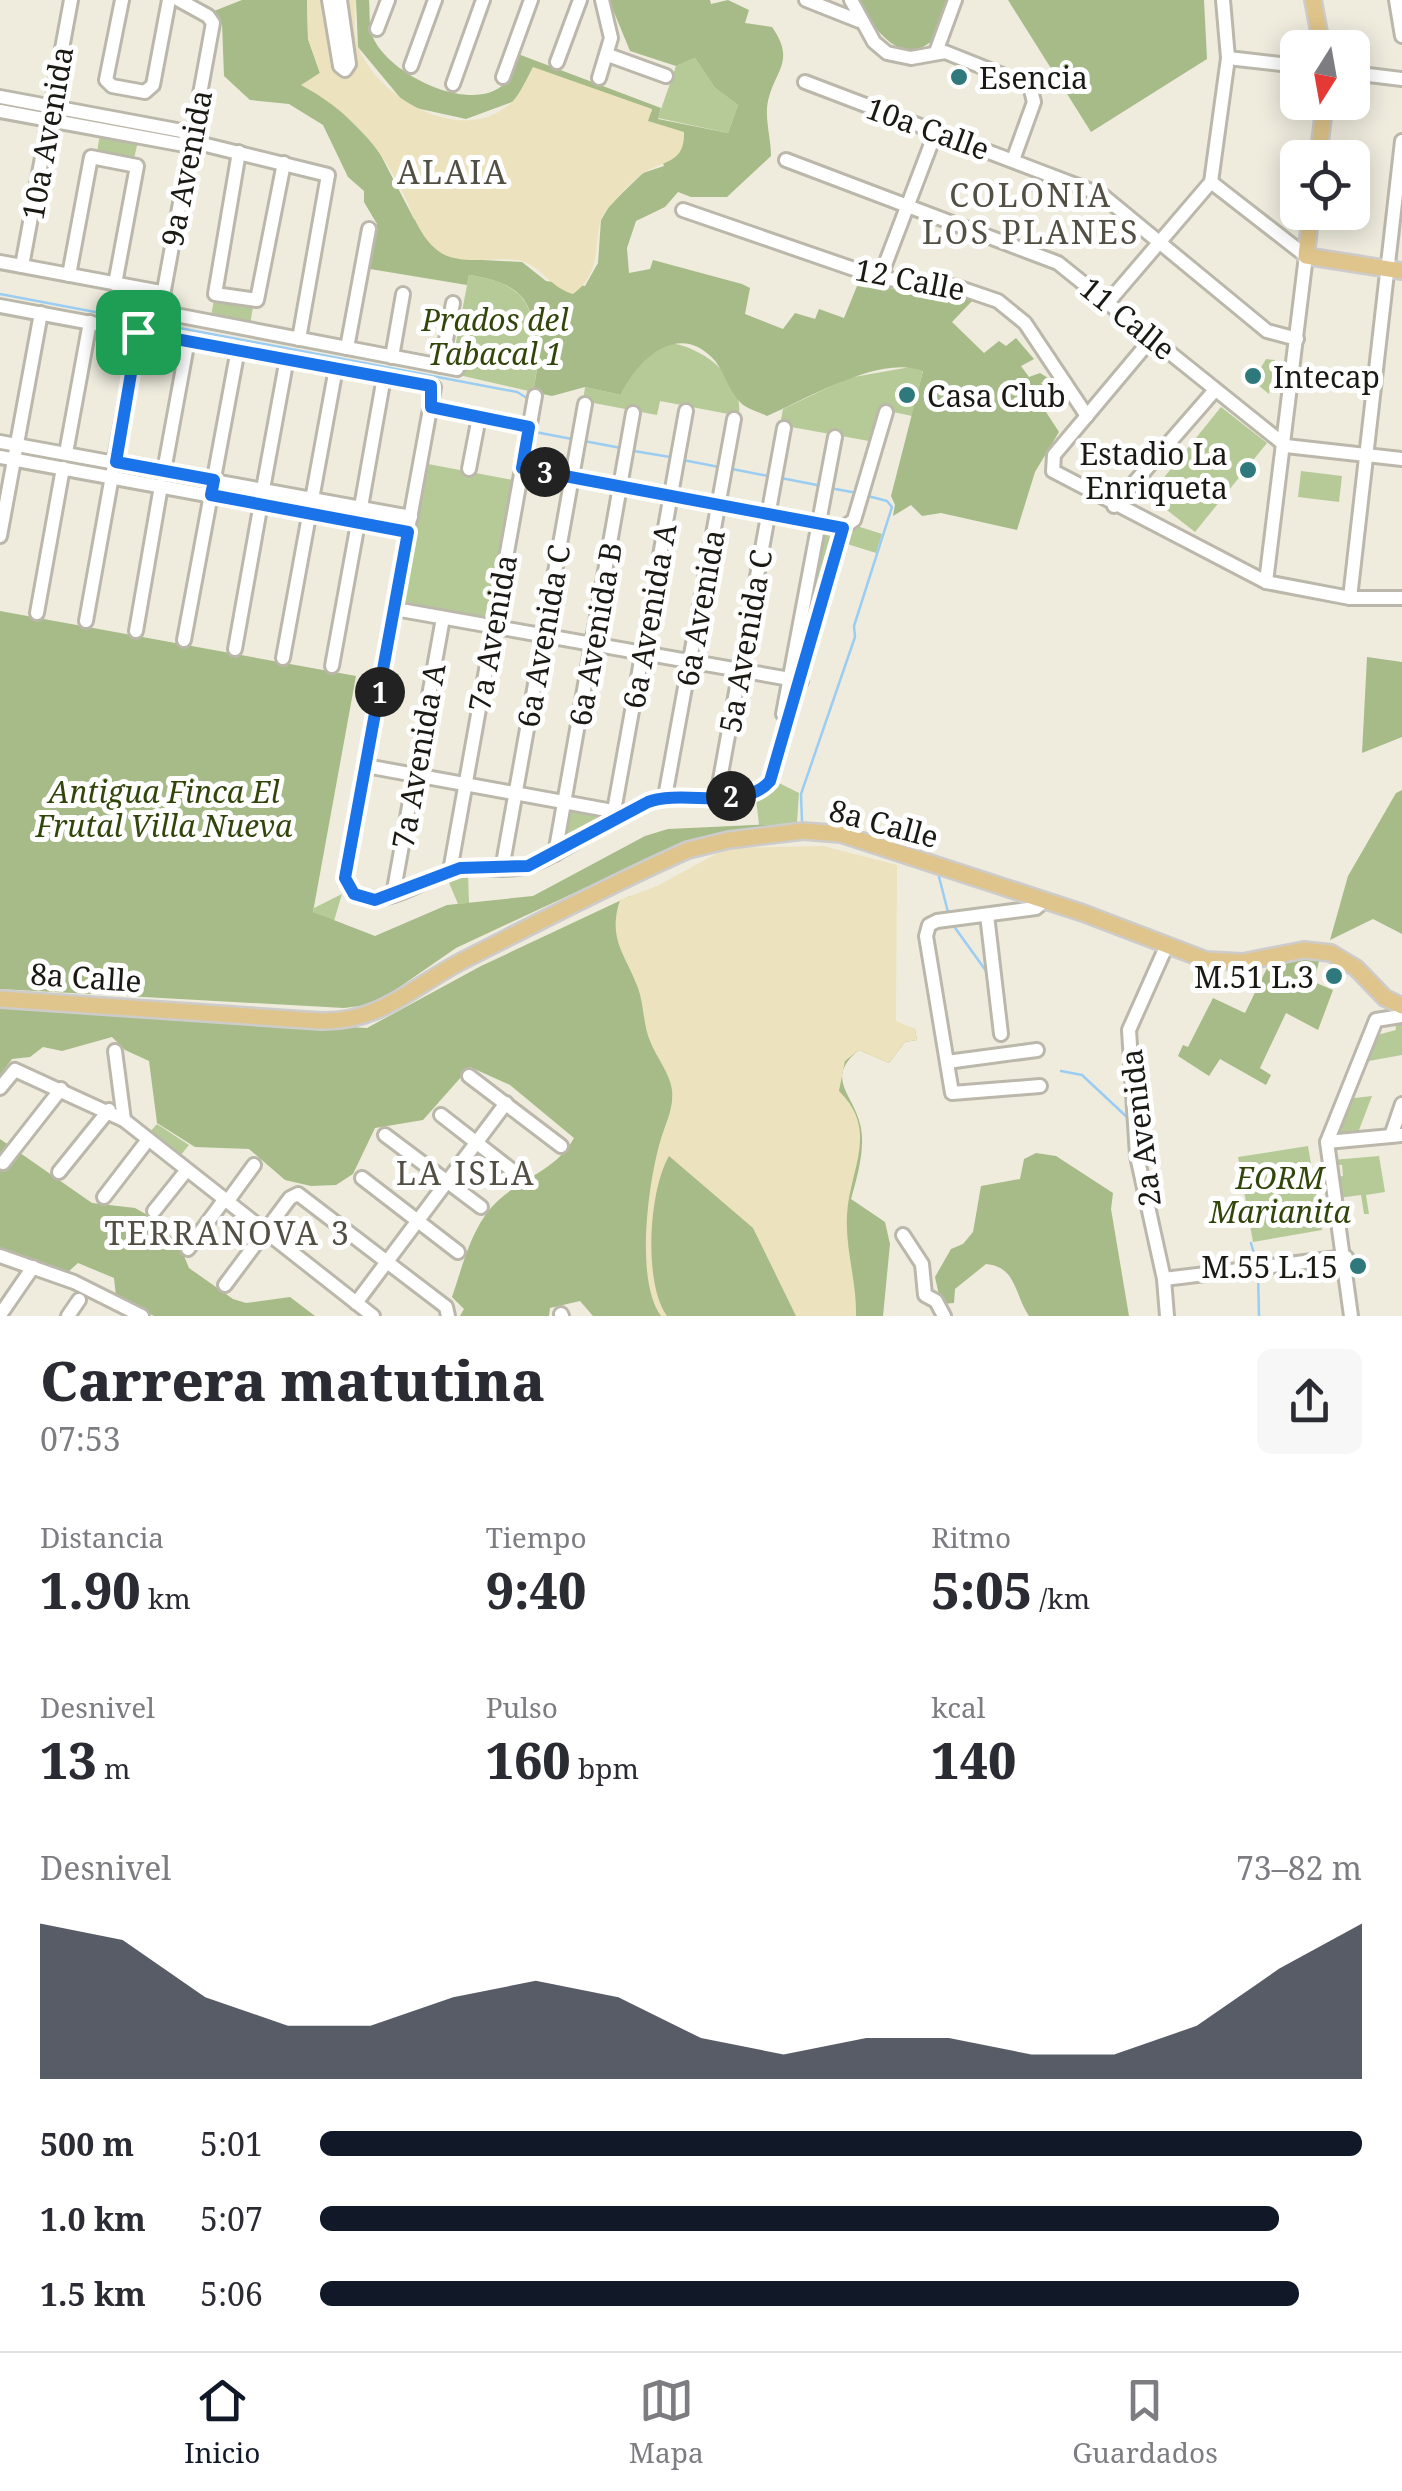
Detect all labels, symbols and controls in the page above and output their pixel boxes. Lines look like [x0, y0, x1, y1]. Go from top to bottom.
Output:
north arrow [1280, 30, 1370, 120]
map controls [1280, 30, 1370, 230]
street label: 10a Avenida [12, 43, 82, 223]
place label: Esencia [979, 57, 1088, 98]
marker: Esencia [948, 66, 970, 88]
street label: 9a Avenida [151, 86, 221, 250]
street label: 10a Calle [861, 87, 995, 169]
button: locate [1280, 140, 1370, 230]
district label: ALAIA [397, 150, 509, 193]
district label: COLONIA LOS PLANES [922, 173, 1140, 253]
street label: 12 Calle [851, 248, 969, 310]
street label: 11 Calle [1072, 267, 1184, 369]
pin [96, 290, 181, 375]
park label: Prados del Tabacal 1 [421, 299, 569, 374]
icon: arrive [111, 305, 166, 360]
place label: Intecap [1273, 356, 1380, 397]
marker: Intecap [1242, 365, 1264, 387]
place label: Casa Club [927, 375, 1066, 416]
marker: Casa Club [896, 384, 918, 406]
place label: Estadio La Enriqueta [1080, 433, 1228, 508]
pin: 3 [520, 447, 570, 497]
text: 3 [537, 453, 553, 491]
marker: Estadio La Enriqueta [1237, 459, 1259, 481]
street label: 6a Avenida A [613, 519, 686, 712]
street label: 6a Avenida [666, 526, 734, 690]
street label: 6a Avenida B [559, 539, 631, 729]
street label: 6a Avenida C [507, 541, 579, 731]
street label: 5a Avenida C [709, 546, 781, 736]
street label: 7a Avenida [458, 551, 526, 715]
street label: 7a Avenida A [382, 659, 455, 852]
pin: 1 [355, 667, 405, 717]
text: 1 [372, 673, 388, 711]
park label: Antigua Finca El Frutal Villa Nueva [35, 771, 293, 846]
pin: 2 [706, 771, 756, 821]
text: 2 [723, 777, 739, 815]
street label: 8a Calle [825, 789, 943, 857]
street label: 8a Calle [29, 953, 143, 1001]
place label: M.51 L.3 [1194, 956, 1314, 997]
marker: M.51 L.3 [1323, 965, 1345, 987]
street label: 2a Avenida [1110, 1047, 1170, 1209]
district label: LA ISLA [396, 1151, 536, 1194]
park label: EORM Marianita [1208, 1157, 1351, 1232]
district label: TERRANOVA 3 [105, 1211, 351, 1254]
place label: M.55 L.15 [1201, 1246, 1338, 1287]
marker: M.55 L.15 [1347, 1255, 1369, 1277]
text: Carrera matutina [40, 1342, 545, 1417]
button: share [1257, 1349, 1362, 1454]
text: 07:53 [40, 1417, 121, 1460]
text: Distancia [40, 1518, 164, 1556]
text: Tiempo [486, 1518, 587, 1556]
text: Ritmo [931, 1518, 1011, 1556]
text: 1.90 [40, 1556, 141, 1624]
text: 9:40 [486, 1556, 586, 1624]
text: 5:05 [931, 1556, 1032, 1624]
text: km [141, 1579, 191, 1617]
text: /km [1032, 1579, 1090, 1617]
text: Desnivel [40, 1688, 155, 1726]
text: Pulso [486, 1688, 558, 1726]
text: kcal [931, 1688, 985, 1726]
text: 13 [40, 1726, 97, 1794]
text: 160 [486, 1726, 571, 1794]
text: 140 [931, 1726, 1016, 1794]
text: m [97, 1749, 130, 1787]
text: bpm [571, 1749, 639, 1787]
text: Desnivel [40, 1846, 171, 1889]
text: 73–82 m [1236, 1846, 1362, 1889]
text: 500 m [40, 2122, 134, 2165]
text: 5:01 [200, 2122, 263, 2165]
text: 1.0 km [40, 2197, 146, 2240]
text: 5:07 [200, 2197, 263, 2240]
text: 1.5 km [40, 2272, 146, 2315]
text: 5:06 [200, 2272, 263, 2315]
tab: Inicio [184, 2373, 260, 2471]
tab: Mapa [629, 2373, 704, 2471]
tab: Guardados [1072, 2373, 1218, 2471]

